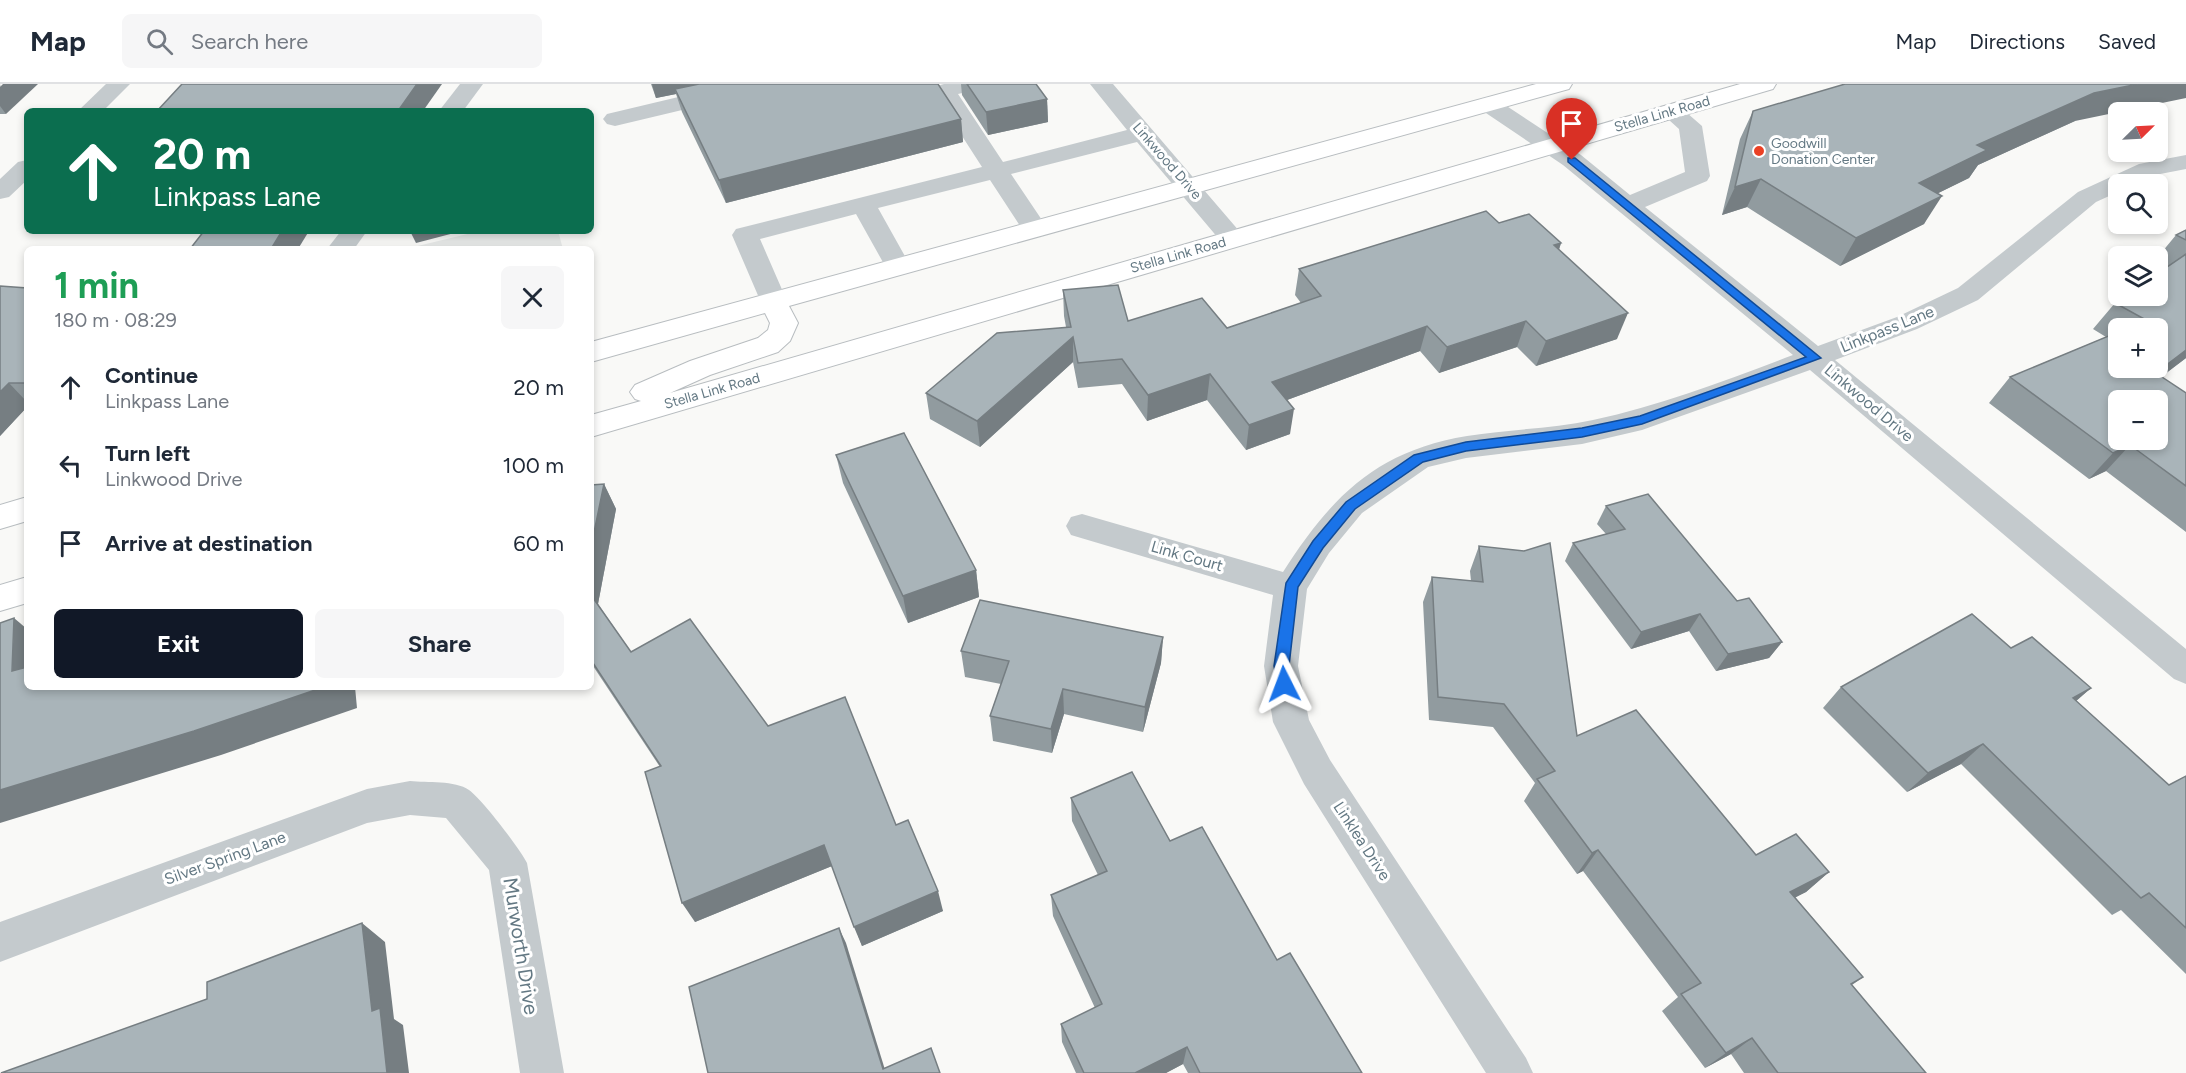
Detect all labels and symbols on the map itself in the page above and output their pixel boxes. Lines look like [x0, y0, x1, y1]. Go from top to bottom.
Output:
street label: Stella Link Road [1612, 92, 1712, 136]
pin [1546, 98, 1597, 160]
north arrow [2108, 102, 2168, 162]
street label: Linkwood Drive [1129, 119, 1205, 203]
place label: Goodwill Donation Center [1771, 135, 1875, 168]
marker: Goodwill Donation Center [1752, 144, 1766, 158]
street label: Stella Link Road [1128, 233, 1228, 277]
street label: Linkpass Lane [1837, 301, 1937, 356]
street label: Linkwood Drive [1821, 360, 1917, 446]
street label: Stella Link Road [662, 369, 762, 413]
street label: Link Court [1149, 537, 1225, 575]
position arrow [1252, 652, 1316, 716]
street label: Linklea Drive [1329, 798, 1395, 884]
street label: Silver Spring Lane [162, 827, 289, 889]
street label: Murworth Drive [498, 876, 544, 1016]

